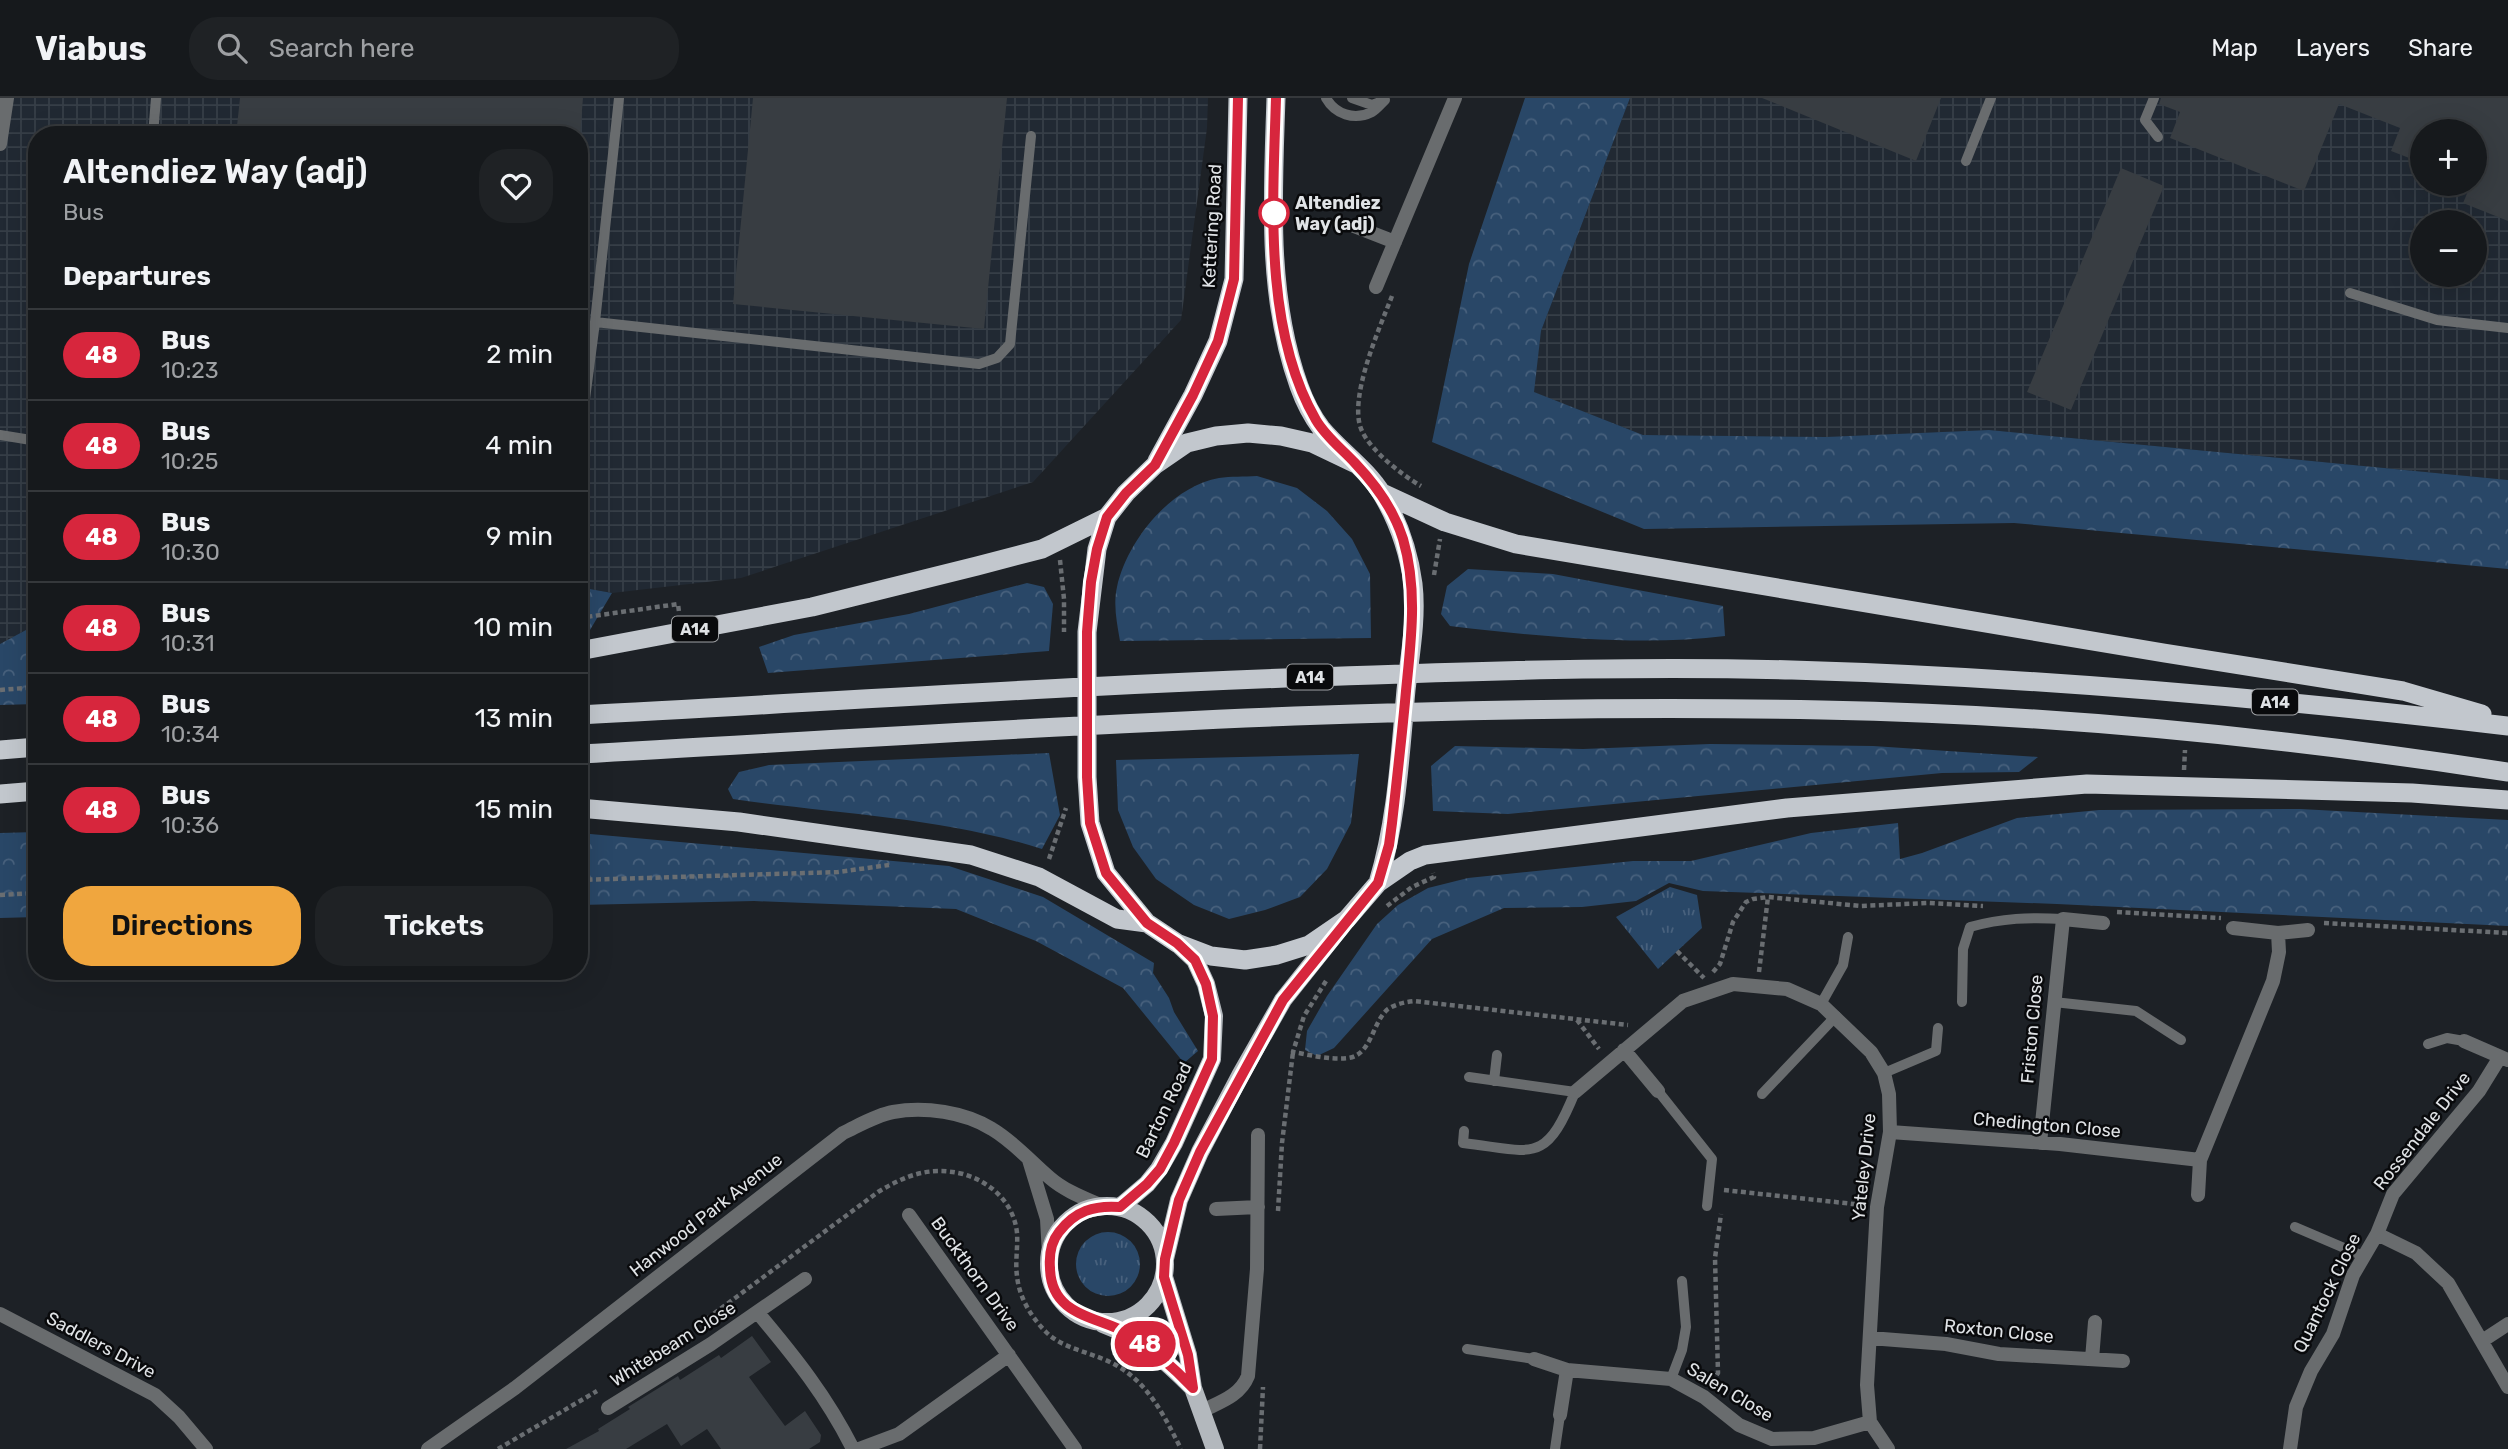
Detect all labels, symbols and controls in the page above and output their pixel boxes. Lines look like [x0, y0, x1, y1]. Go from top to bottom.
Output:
search box [189, 17, 679, 80]
text: Viabus [35, 29, 147, 68]
icon: search [213, 29, 251, 67]
text: Search here [269, 33, 415, 64]
text: Map [2211, 34, 2258, 62]
text: Layers [2296, 34, 2370, 62]
text: Share [2408, 34, 2473, 62]
map controls [2410, 119, 2487, 287]
button: + [2410, 119, 2487, 196]
button: heart [479, 149, 553, 223]
text: Altendiez Way (adj) [63, 152, 367, 191]
street label: Kettering Road [1198, 163, 1226, 289]
place label: Altendiez Way (adj) [1295, 192, 1381, 235]
text: Bus [63, 198, 104, 226]
marker: Altendiez Way (adj) [1259, 198, 1289, 228]
button: − [2410, 210, 2487, 287]
text: Departures [63, 261, 211, 292]
text: Bus [161, 325, 210, 356]
text: 2 min [486, 339, 553, 370]
text: 48 [85, 341, 118, 369]
text: 10:23 [161, 356, 219, 384]
text: Bus [161, 416, 210, 447]
text: 4 min [485, 430, 553, 461]
text: 48 [85, 432, 118, 460]
text: 10:25 [161, 447, 219, 475]
text: Bus [161, 507, 210, 538]
text: 9 min [486, 521, 553, 552]
text: 48 [85, 523, 118, 551]
text: 10:30 [161, 538, 220, 566]
text: Bus [161, 598, 210, 629]
text: 10 min [474, 612, 553, 643]
text: 48 [85, 614, 118, 642]
road number: A14 [672, 616, 718, 642]
text: 10:31 [161, 629, 215, 657]
road number: A14 [1287, 664, 1333, 690]
text: Bus [161, 689, 210, 720]
road number: A14 [2252, 690, 2298, 715]
text: 13 min [475, 703, 553, 734]
text: 48 [85, 705, 118, 733]
text: 10:34 [161, 720, 219, 748]
text: Bus [161, 780, 210, 811]
text: 15 min [475, 794, 553, 825]
text: 48 [85, 796, 118, 824]
text: 10:36 [161, 811, 219, 839]
button: Directions [63, 886, 301, 966]
button: Tickets [315, 886, 553, 966]
street label: Friston Close [2016, 974, 2048, 1084]
street label: Barton Road [1131, 1058, 1197, 1162]
street label: Rossendale Drive [2369, 1067, 2475, 1195]
street label: Chedington Close [1972, 1108, 2122, 1142]
street label: Yateley Drive [1847, 1112, 1881, 1222]
street label: Hanwood Park Avenue [625, 1149, 787, 1281]
street label: Buckthorn Drive [926, 1213, 1024, 1335]
street label: Quantock Close [2289, 1230, 2365, 1356]
street label: Whitebeam Close [606, 1297, 740, 1391]
street label: Saddlers Drive [43, 1307, 159, 1383]
street label: Roxton Close [1943, 1314, 2055, 1348]
line badge: 48 [1114, 1321, 1176, 1367]
text: 48 [1129, 1330, 1161, 1358]
street label: Salen Close [1683, 1358, 1777, 1426]

